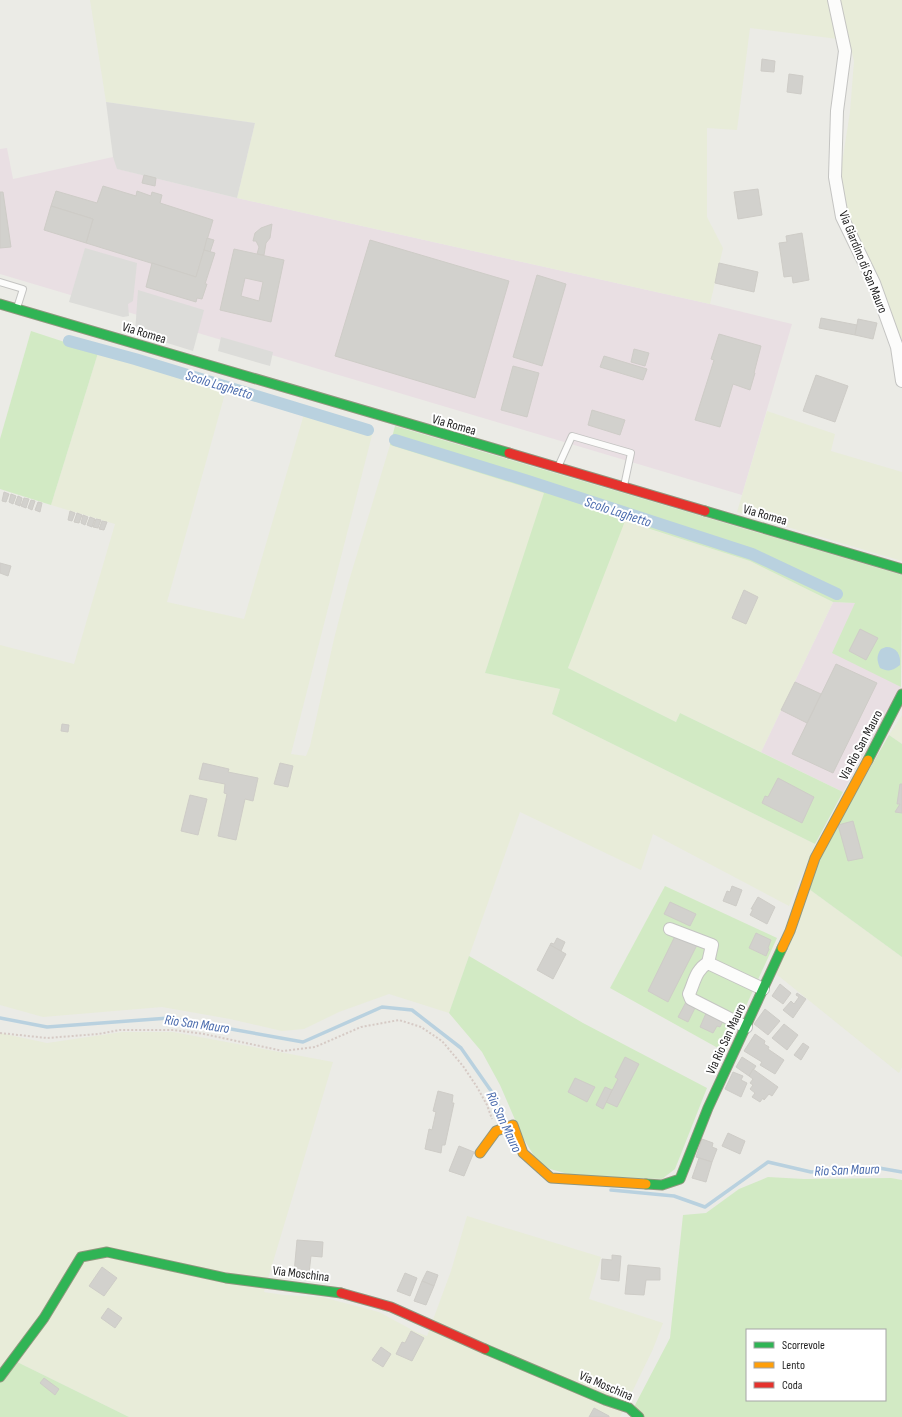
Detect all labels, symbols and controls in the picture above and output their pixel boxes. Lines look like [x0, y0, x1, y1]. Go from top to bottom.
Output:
street label: Via Giardino di San Mauro [835, 209, 891, 315]
street label: Via Romea [120, 319, 168, 347]
water label: Scolo Laghetto [184, 367, 255, 403]
street label: Via Romea [430, 411, 478, 439]
water label: Scolo Laghetto [583, 493, 654, 531]
street label: Via Romea [741, 501, 789, 529]
street label: Via Rio San Mauro [836, 707, 886, 783]
street label: Via Rio San Mauro [703, 1001, 749, 1077]
water label: Rio San Mauro [163, 1011, 231, 1037]
water label: Rio San Mauro [482, 1089, 526, 1155]
water label: Rio San Mauro [814, 1160, 880, 1180]
street label: Via Moschina [272, 1263, 330, 1285]
legend [746, 1329, 886, 1401]
text: Scorrevole [782, 1338, 825, 1353]
text: Lento [782, 1358, 805, 1373]
street label: Via Moschina [577, 1368, 635, 1404]
text: Coda [782, 1378, 803, 1393]

